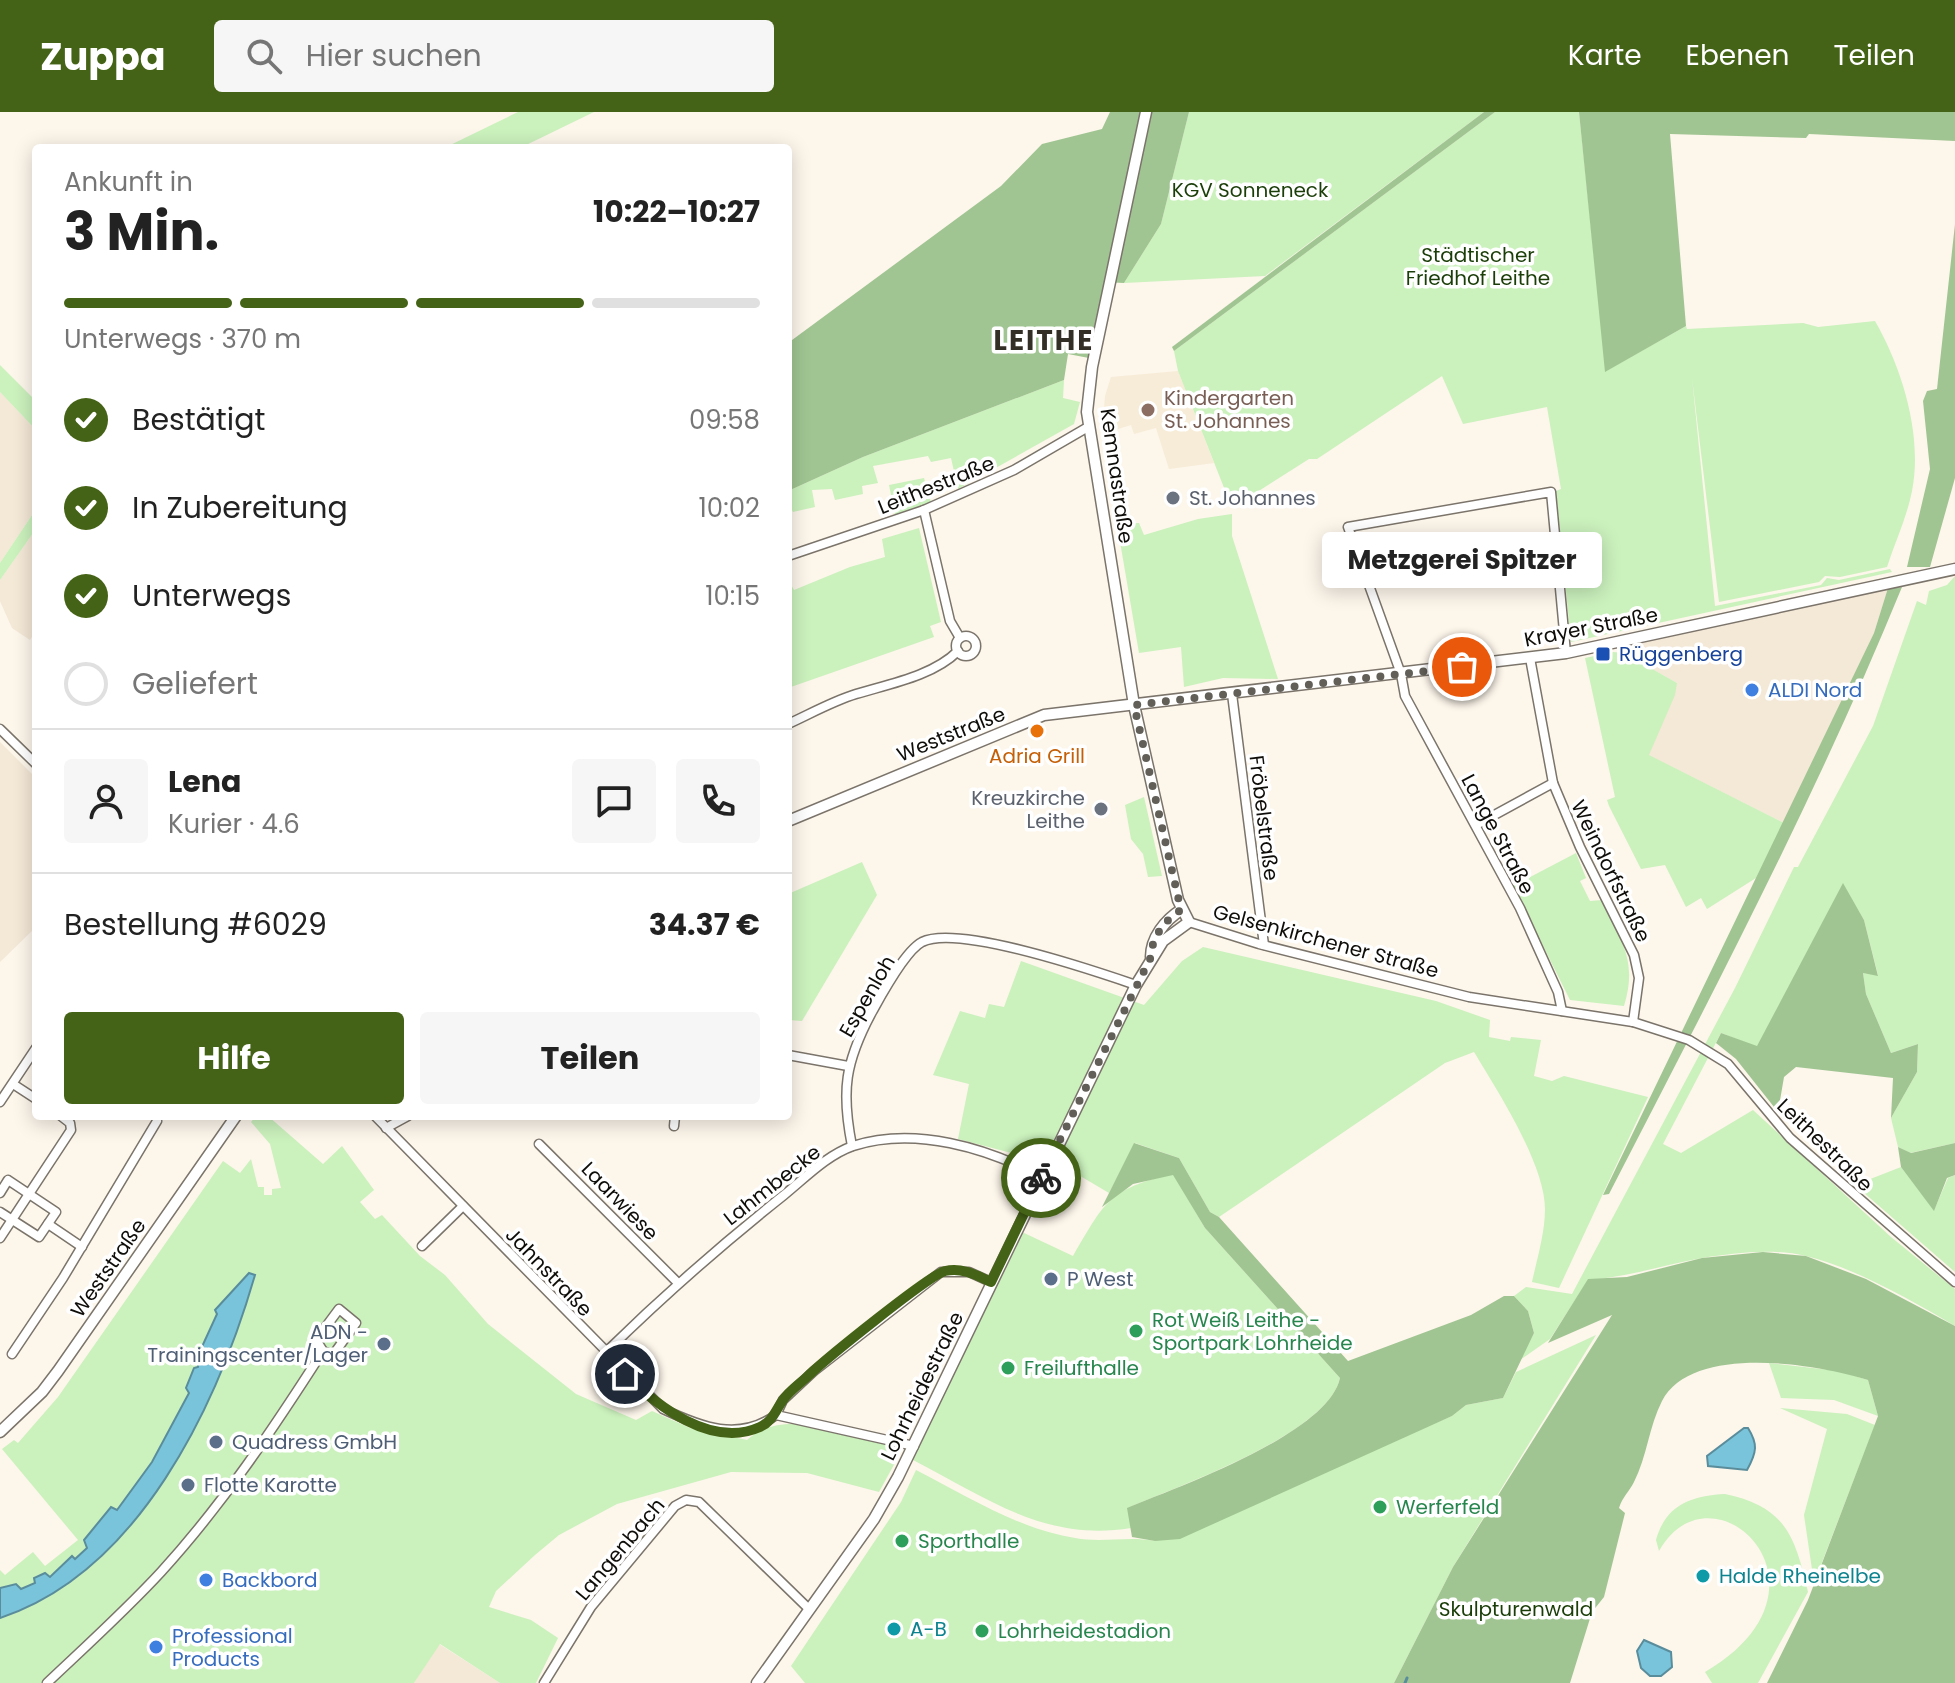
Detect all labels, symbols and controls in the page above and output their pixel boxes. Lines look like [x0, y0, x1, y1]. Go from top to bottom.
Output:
search box [214, 20, 774, 92]
text: Zuppa [40, 30, 166, 83]
icon: search [242, 34, 286, 78]
text: Hier suchen [306, 34, 482, 77]
text: Karte [1568, 36, 1642, 75]
text: Ebenen [1686, 36, 1789, 75]
text: Teilen [1833, 36, 1915, 75]
text: Ankunft in [64, 164, 193, 200]
park label: KGV Sonneneck [1172, 176, 1329, 204]
text: 10:22–10:27 [593, 190, 760, 233]
text: 3 Min. [64, 195, 219, 268]
park label: Städtischer Friedhof Leithe [1406, 241, 1550, 292]
text: Unterwegs · 370 m [64, 321, 301, 357]
district label: LEITHE [994, 321, 1094, 360]
place label: Kindergarten St. Johannes [1164, 384, 1294, 435]
icon: check [64, 398, 108, 442]
text: Bestätigt [132, 398, 265, 441]
marker: Kindergarten St. Johannes [1139, 401, 1157, 419]
text: 09:58 [689, 402, 760, 438]
street label: Kemnastraße [1094, 407, 1140, 545]
street label: Leithestraße [874, 449, 998, 521]
place label: St. Johannes [1189, 484, 1316, 512]
icon: check [64, 486, 108, 530]
text: In Zubereitung [132, 486, 348, 529]
marker: St. Johannes [1164, 489, 1182, 507]
text: 10:02 [699, 490, 760, 526]
callout: Metzgerei Spitzer [1322, 531, 1602, 587]
text: Metzgerei Spitzer [1347, 542, 1577, 578]
icon: check [64, 574, 108, 618]
text: Unterwegs [132, 574, 291, 617]
text: 10:15 [705, 578, 760, 614]
street label: Krayer Straße [1522, 600, 1660, 654]
pin [1428, 633, 1496, 701]
place label: Rüggenberg [1619, 640, 1743, 668]
icon: bag [1440, 645, 1484, 689]
marker: Rüggenberg [1594, 645, 1612, 663]
text: Geliefert [132, 662, 258, 705]
place label: ALDI Nord [1768, 676, 1862, 704]
marker: ALDI Nord [1743, 681, 1761, 699]
street label: Weststraße [893, 700, 1009, 768]
marker: Adria Grill [1028, 722, 1046, 740]
place label: Adria Grill [989, 742, 1085, 770]
street label: Fröbelstraße [1242, 754, 1286, 882]
button: person [64, 759, 148, 843]
button: chat [572, 759, 656, 843]
button: phone [676, 759, 760, 843]
text: Lena [168, 760, 241, 803]
street label: Lange Straße [1455, 769, 1541, 899]
place label: Kreuzkirche Leithe [971, 784, 1085, 835]
street label: Weindorfstraße [1565, 795, 1657, 947]
marker: Kreuzkirche Leithe [1092, 800, 1110, 818]
text: Kurier · 4.6 [168, 806, 300, 842]
street label: Gelsenkirchener Straße [1210, 897, 1442, 985]
text: Bestellung #6029 [64, 903, 327, 946]
text: 34.37 € [649, 903, 760, 946]
street label: Espenloh [832, 950, 902, 1042]
button: Hilfe [64, 1012, 404, 1104]
button: Teilen [420, 1012, 760, 1104]
street label: Leithestraße [1771, 1092, 1879, 1198]
street label: Lahmbecke [718, 1138, 826, 1232]
courier [1001, 1138, 1081, 1218]
street label: Laarwiese [575, 1155, 665, 1247]
icon: bike [1019, 1156, 1063, 1200]
street label: Weststraße [64, 1213, 152, 1323]
street label: Jahnstraße [499, 1221, 599, 1323]
place label: P West [1067, 1265, 1134, 1293]
marker: P West [1042, 1270, 1060, 1288]
place label: Rot Weiß Leithe - Sportpark Lohrheide [1152, 1306, 1353, 1357]
street label: Lohrheidestraße [874, 1307, 970, 1465]
place label: ADN - Trainingscenter/Lager [147, 1318, 368, 1369]
marker: Rot Weiß Leithe - Sportpark Lohrheide [1127, 1322, 1145, 1340]
marker: ADN - Trainingscenter/Lager [375, 1335, 393, 1353]
pin [591, 1340, 659, 1408]
icon: home [603, 1352, 647, 1396]
place label: Freilufthalle [1024, 1354, 1139, 1382]
marker: Freilufthalle [999, 1359, 1017, 1377]
place label: Quadress GmbH [232, 1428, 397, 1456]
marker: Quadress GmbH [207, 1433, 225, 1451]
place label: Flotte Karotte [204, 1471, 337, 1499]
marker: Flotte Karotte [179, 1476, 197, 1494]
street label: Langenbach [569, 1492, 671, 1606]
place label: Werferfeld [1396, 1493, 1499, 1521]
marker: Werferfeld [1371, 1498, 1389, 1516]
place label: Sporthalle [918, 1527, 1019, 1555]
marker: Sporthalle [893, 1532, 911, 1550]
place label: Halde Rheinelbe [1719, 1562, 1881, 1590]
place label: Backbord [222, 1566, 318, 1594]
marker: Halde Rheinelbe [1694, 1567, 1712, 1585]
marker: Backbord [197, 1571, 215, 1589]
park label: Skulpturenwald [1439, 1595, 1593, 1623]
place label: A-B [910, 1615, 947, 1643]
place label: Lohrheidestadion [998, 1617, 1171, 1645]
marker: A-B [885, 1620, 903, 1638]
place label: Professional Products [172, 1622, 293, 1673]
marker: Lohrheidestadion [973, 1622, 991, 1640]
marker: Professional Products [147, 1638, 165, 1656]

